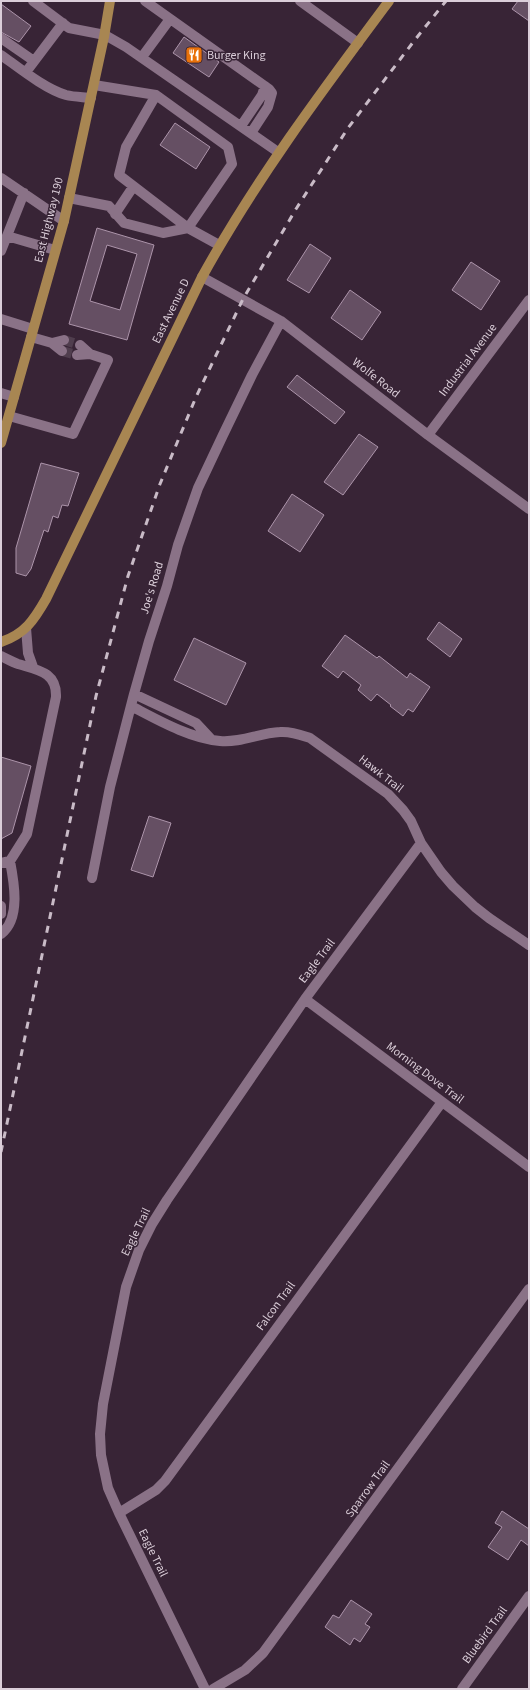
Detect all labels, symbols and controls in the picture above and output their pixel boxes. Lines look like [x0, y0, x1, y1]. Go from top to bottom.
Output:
restaurant icon: Burger King [184, 45, 204, 65]
place label: Burger King [207, 47, 266, 64]
street label: East Highway 190 [30, 175, 68, 264]
street label: East Avenue D [148, 276, 194, 346]
street label: Industrial Avenue [435, 320, 501, 400]
street label: Wolfe Road [349, 354, 403, 402]
street label: Joe's Road [136, 560, 168, 616]
street label: Hawk Trail [355, 751, 407, 797]
street label: Eagle Trail [295, 935, 339, 987]
street label: Morning Dove Trail [383, 1038, 467, 1108]
street label: Eagle Trail [117, 1205, 155, 1259]
street label: Falcon Trail [252, 1278, 300, 1334]
street label: Sparrow Trail [342, 1457, 394, 1521]
street label: Eagle Trail [134, 1526, 172, 1580]
street label: Bluebird Trail [458, 1603, 512, 1667]

